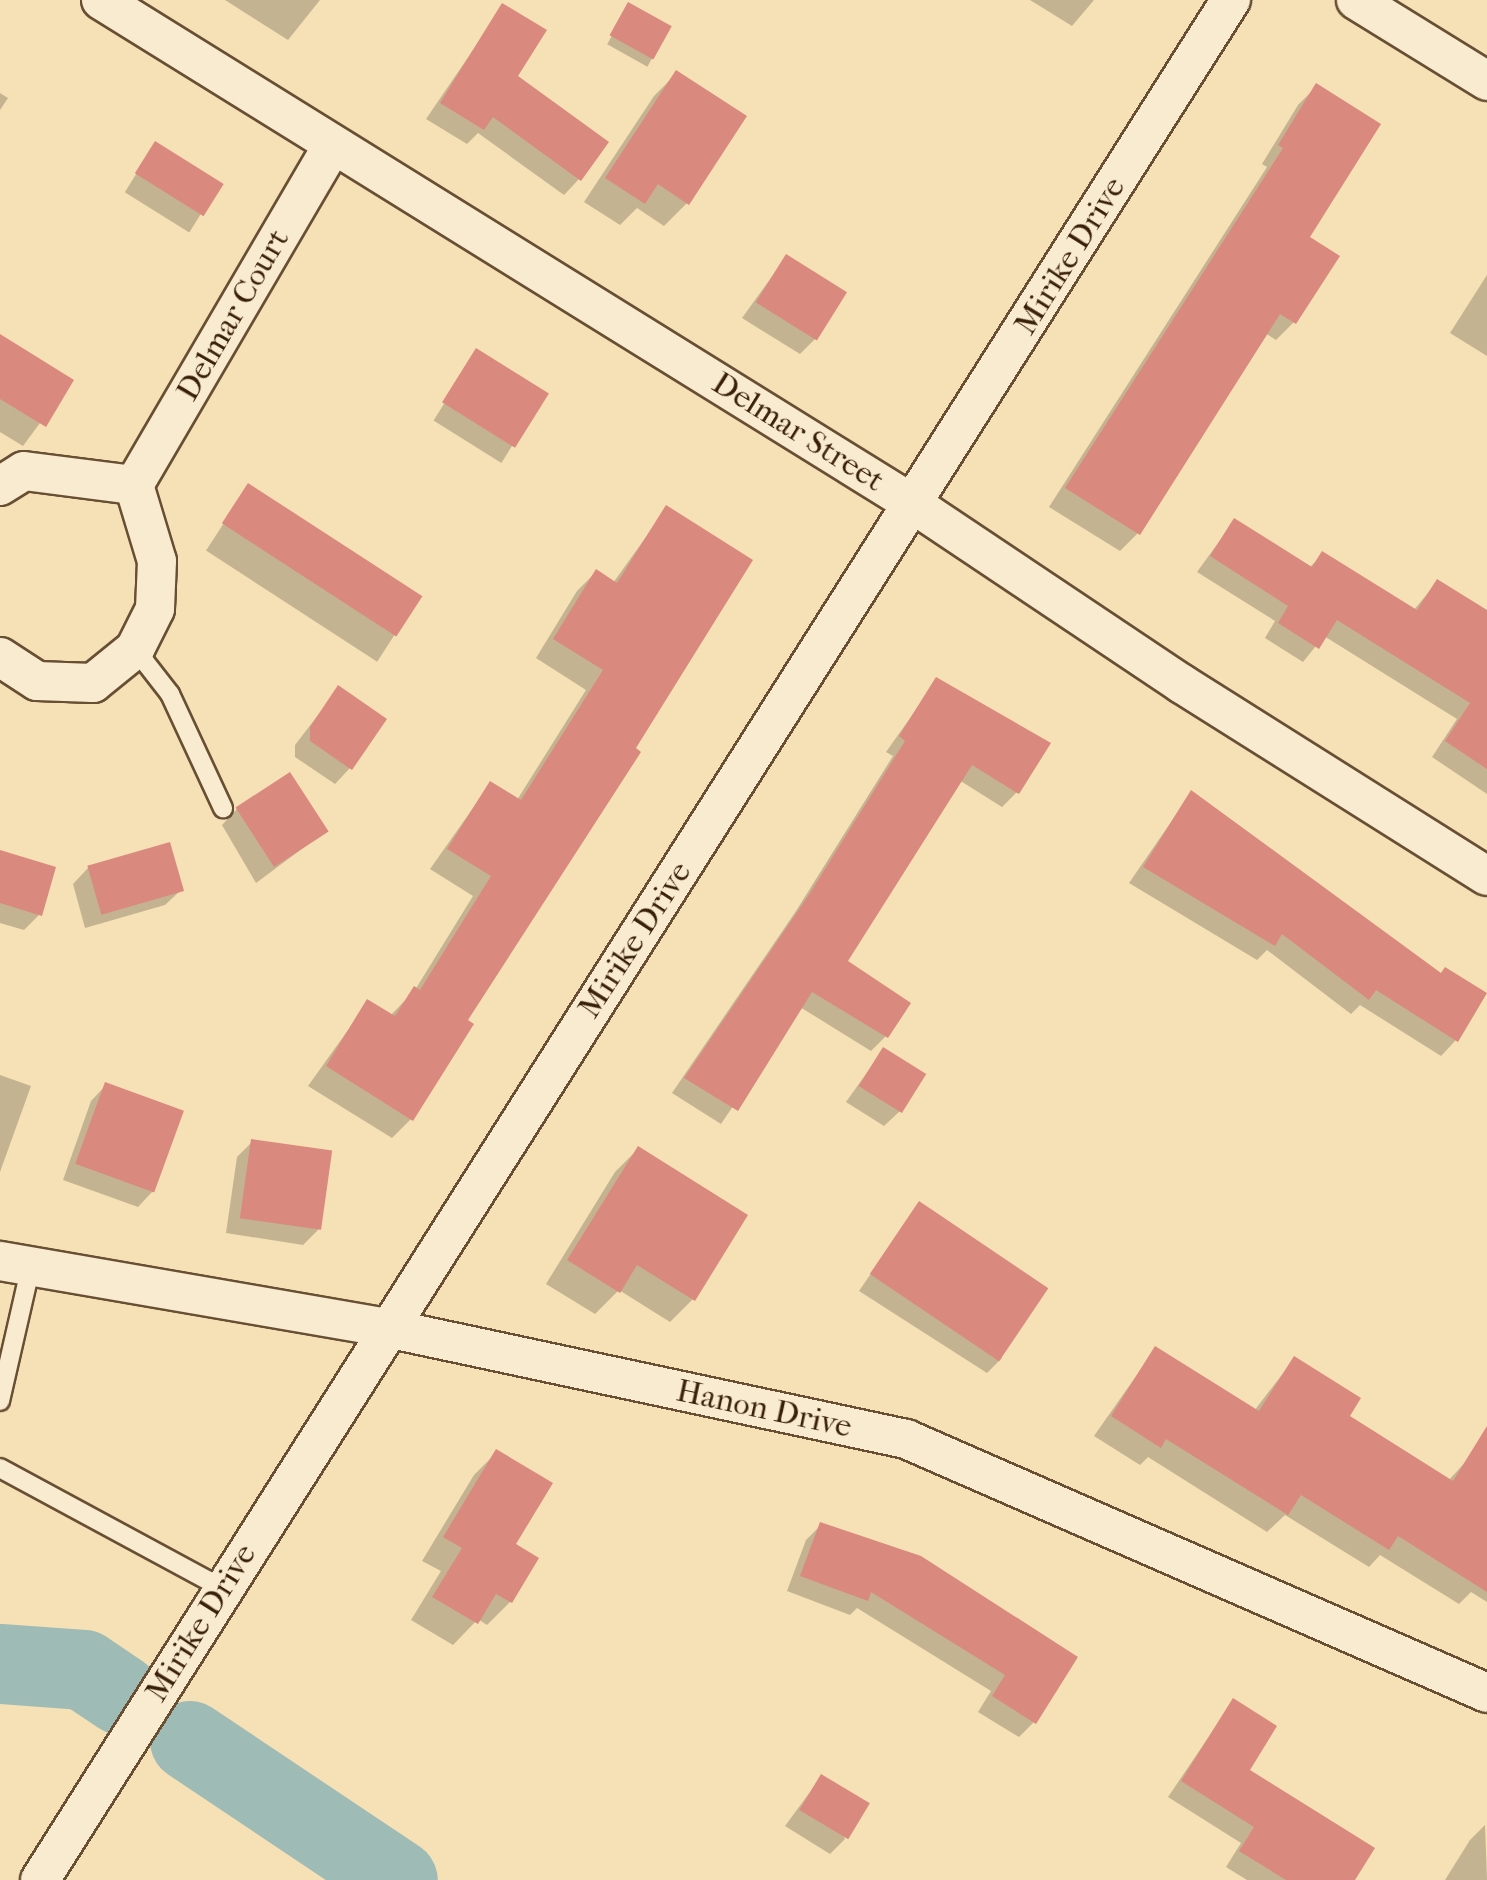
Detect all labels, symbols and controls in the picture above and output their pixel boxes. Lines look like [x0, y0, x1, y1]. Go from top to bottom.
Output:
street label: Mirike Drive [1006, 170, 1134, 342]
street label: Delmar Court [168, 222, 298, 408]
street label: Delmar Street [705, 364, 891, 500]
street label: Mirike Drive [570, 855, 700, 1025]
street label: Hanon Drive [673, 1372, 855, 1446]
street label: Mirike Drive [137, 1537, 265, 1709]

